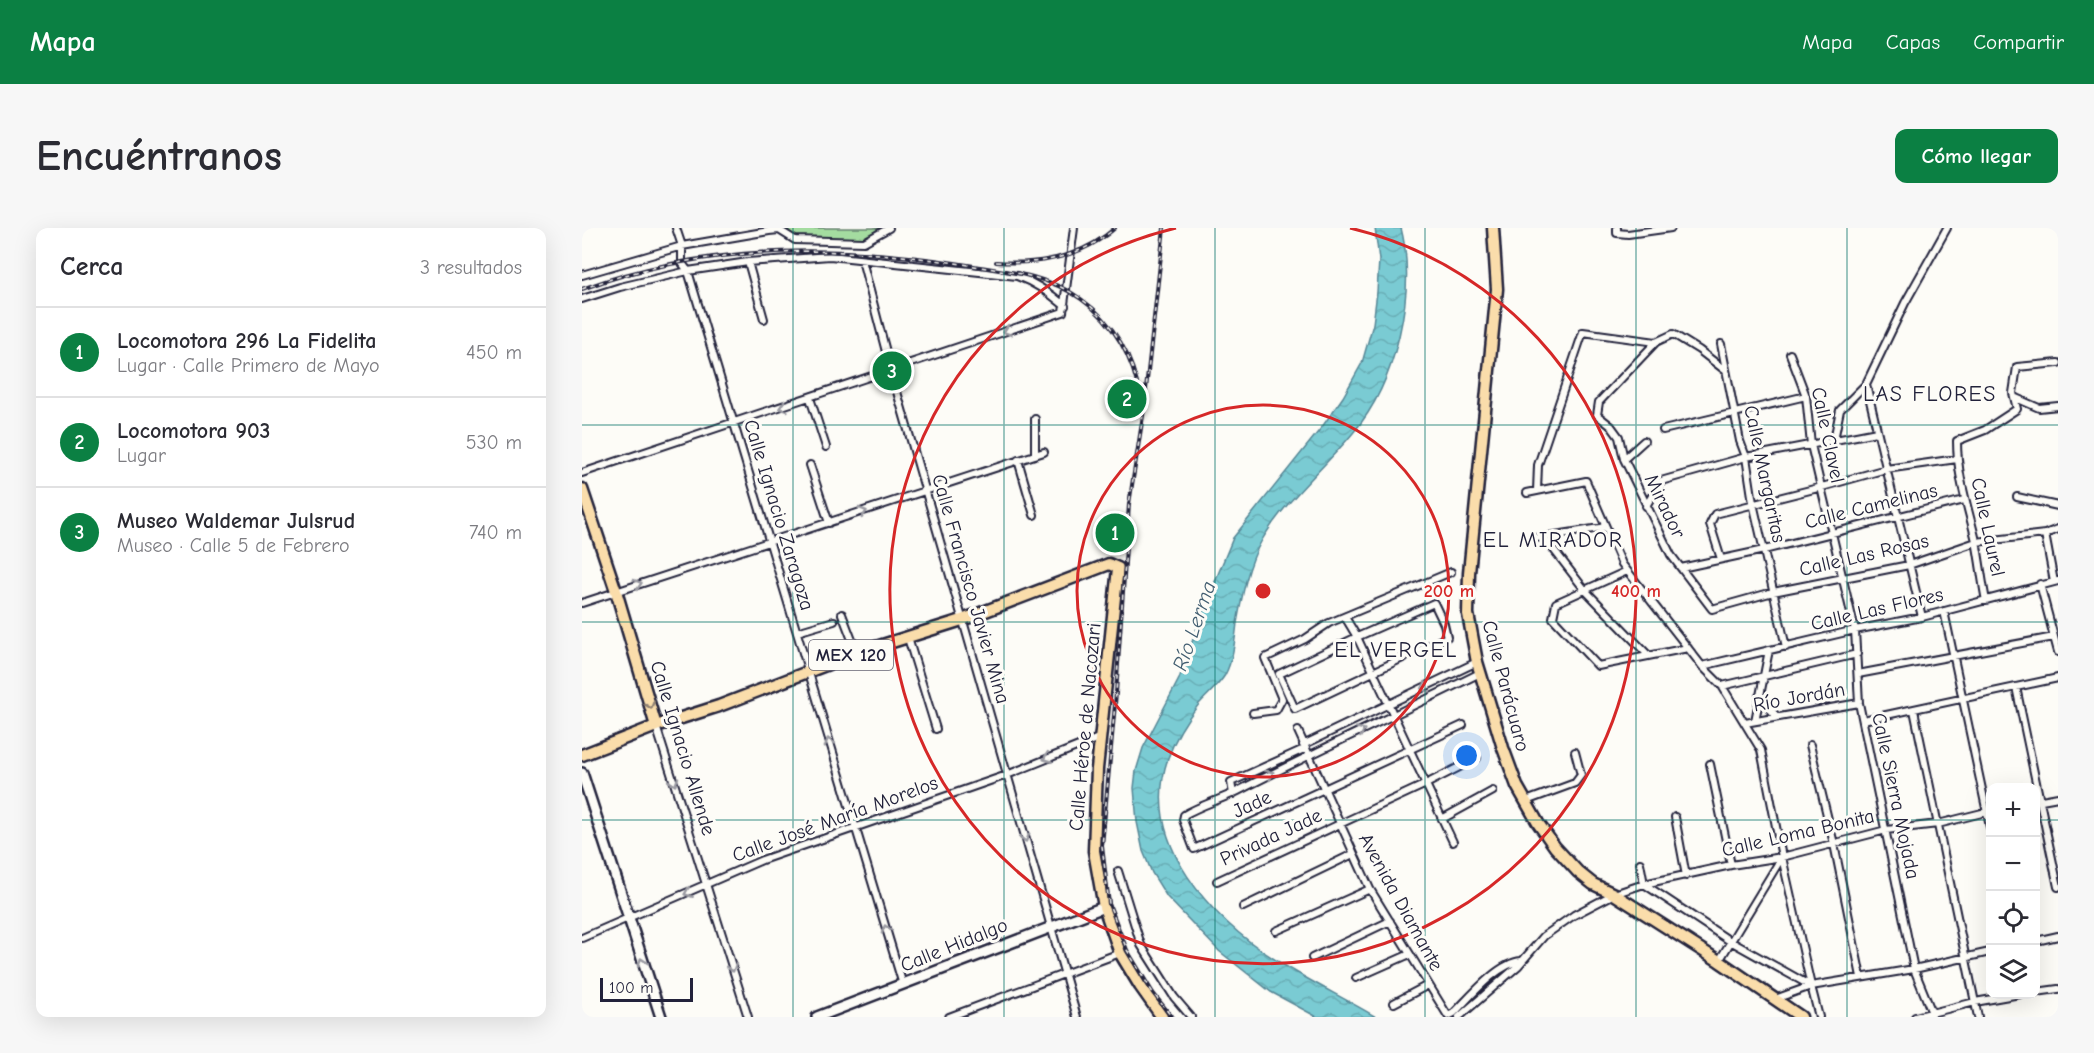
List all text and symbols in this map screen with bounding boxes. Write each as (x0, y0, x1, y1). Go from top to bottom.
text: Mapa (30, 26, 96, 58)
text: Mapa (1802, 30, 1853, 54)
text: Capas (1886, 30, 1940, 54)
text: Compartir (1973, 30, 2064, 54)
button: Cómo llegar (1895, 129, 2058, 183)
text: Encuéntranos (36, 132, 282, 181)
text: Cerca (60, 252, 124, 282)
text: 3 resultados (420, 256, 522, 279)
one-way arrow (1003, 324, 1013, 336)
text: Locomotora 296 La Fidelita (117, 328, 376, 354)
text: 1 (76, 341, 83, 364)
text: 450 m (466, 341, 522, 364)
pin: 3 (872, 348, 912, 394)
text: Lugar · Calle Primero de Mayo (117, 354, 379, 377)
pin: 2 (1108, 376, 1146, 422)
district label: LAS FLORES (1863, 381, 1997, 407)
street label: Calle Clavel (1807, 385, 1849, 485)
one-way arrow (778, 399, 789, 412)
street label: Calle Margaritas (1739, 403, 1791, 545)
street label: Calle Ignacio Zaragoza (739, 417, 819, 613)
text: Locomotora 903 (117, 418, 270, 444)
text: 2 (75, 431, 84, 454)
text: 530 m (466, 431, 522, 454)
text: Lugar (117, 444, 166, 467)
street label: Mirador (1640, 470, 1690, 542)
street label: Calle Francisco Javier Mina (927, 472, 1015, 706)
street label: Calle Laurel (1966, 476, 2010, 578)
street label: Calle Camelinas (1802, 478, 1940, 534)
one-way arrow (857, 507, 868, 519)
text: Museo Waldemar Julsrud (117, 508, 355, 534)
pin: 1 (1096, 510, 1134, 556)
text: 3 (75, 521, 84, 544)
text: 740 m (469, 521, 522, 544)
district label: EL MIRADOR (1483, 527, 1623, 553)
street label: Calle Las Rosas (1797, 529, 1931, 581)
text: Museo · Calle 5 de Febrero (117, 534, 349, 557)
water label: Río Lerma (1168, 578, 1221, 674)
one-way arrow (632, 579, 643, 591)
centre of rings (1253, 581, 1273, 601)
text: 200 m (1424, 581, 1474, 602)
text: 400 m (1611, 581, 1661, 602)
street label: Calle Las Flores (1808, 583, 1946, 635)
street label: Calle Parácuaro (1477, 618, 1535, 754)
street label: Calle Héroe de Nacozari (1064, 622, 1106, 832)
district label: EL VERGEL (1334, 637, 1458, 663)
road number: MEX 120 (809, 640, 893, 670)
street label: Calle Ignacio Allende (645, 658, 721, 838)
street label: Río Jordán (1751, 678, 1847, 716)
one-way arrow (1420, 680, 1431, 692)
one-way arrow (643, 700, 655, 710)
street label: Calle Sierra Mojada (1867, 711, 1925, 881)
one-way arrow (1355, 726, 1366, 738)
one-way arrow (824, 737, 836, 748)
your location (1452, 741, 1481, 770)
one-way arrow (1042, 751, 1053, 764)
one-way arrow (1264, 770, 1275, 782)
street label: Calle José María Morelos (729, 771, 941, 867)
one-way arrow (667, 776, 679, 787)
map controls (1986, 783, 2040, 999)
button: + (1986, 783, 2040, 837)
street label: Jade (1229, 785, 1275, 823)
street label: Privada Jade (1216, 803, 1326, 871)
street label: Calle Loma Bonita (1719, 804, 1877, 862)
street label: Avenida Diamante (1354, 829, 1448, 975)
one-way arrow (1018, 832, 1030, 843)
button: − (1986, 837, 2040, 891)
one-way arrow (683, 886, 694, 898)
button: locate (1986, 891, 2040, 945)
street label: Calle Hidalgo (897, 913, 1011, 977)
one-way arrow (881, 924, 893, 935)
button: layers (1986, 945, 2040, 999)
one-way arrow (637, 957, 650, 968)
one-way arrow (725, 962, 737, 973)
scale bar (600, 975, 693, 1002)
text: 100 m (609, 979, 653, 997)

